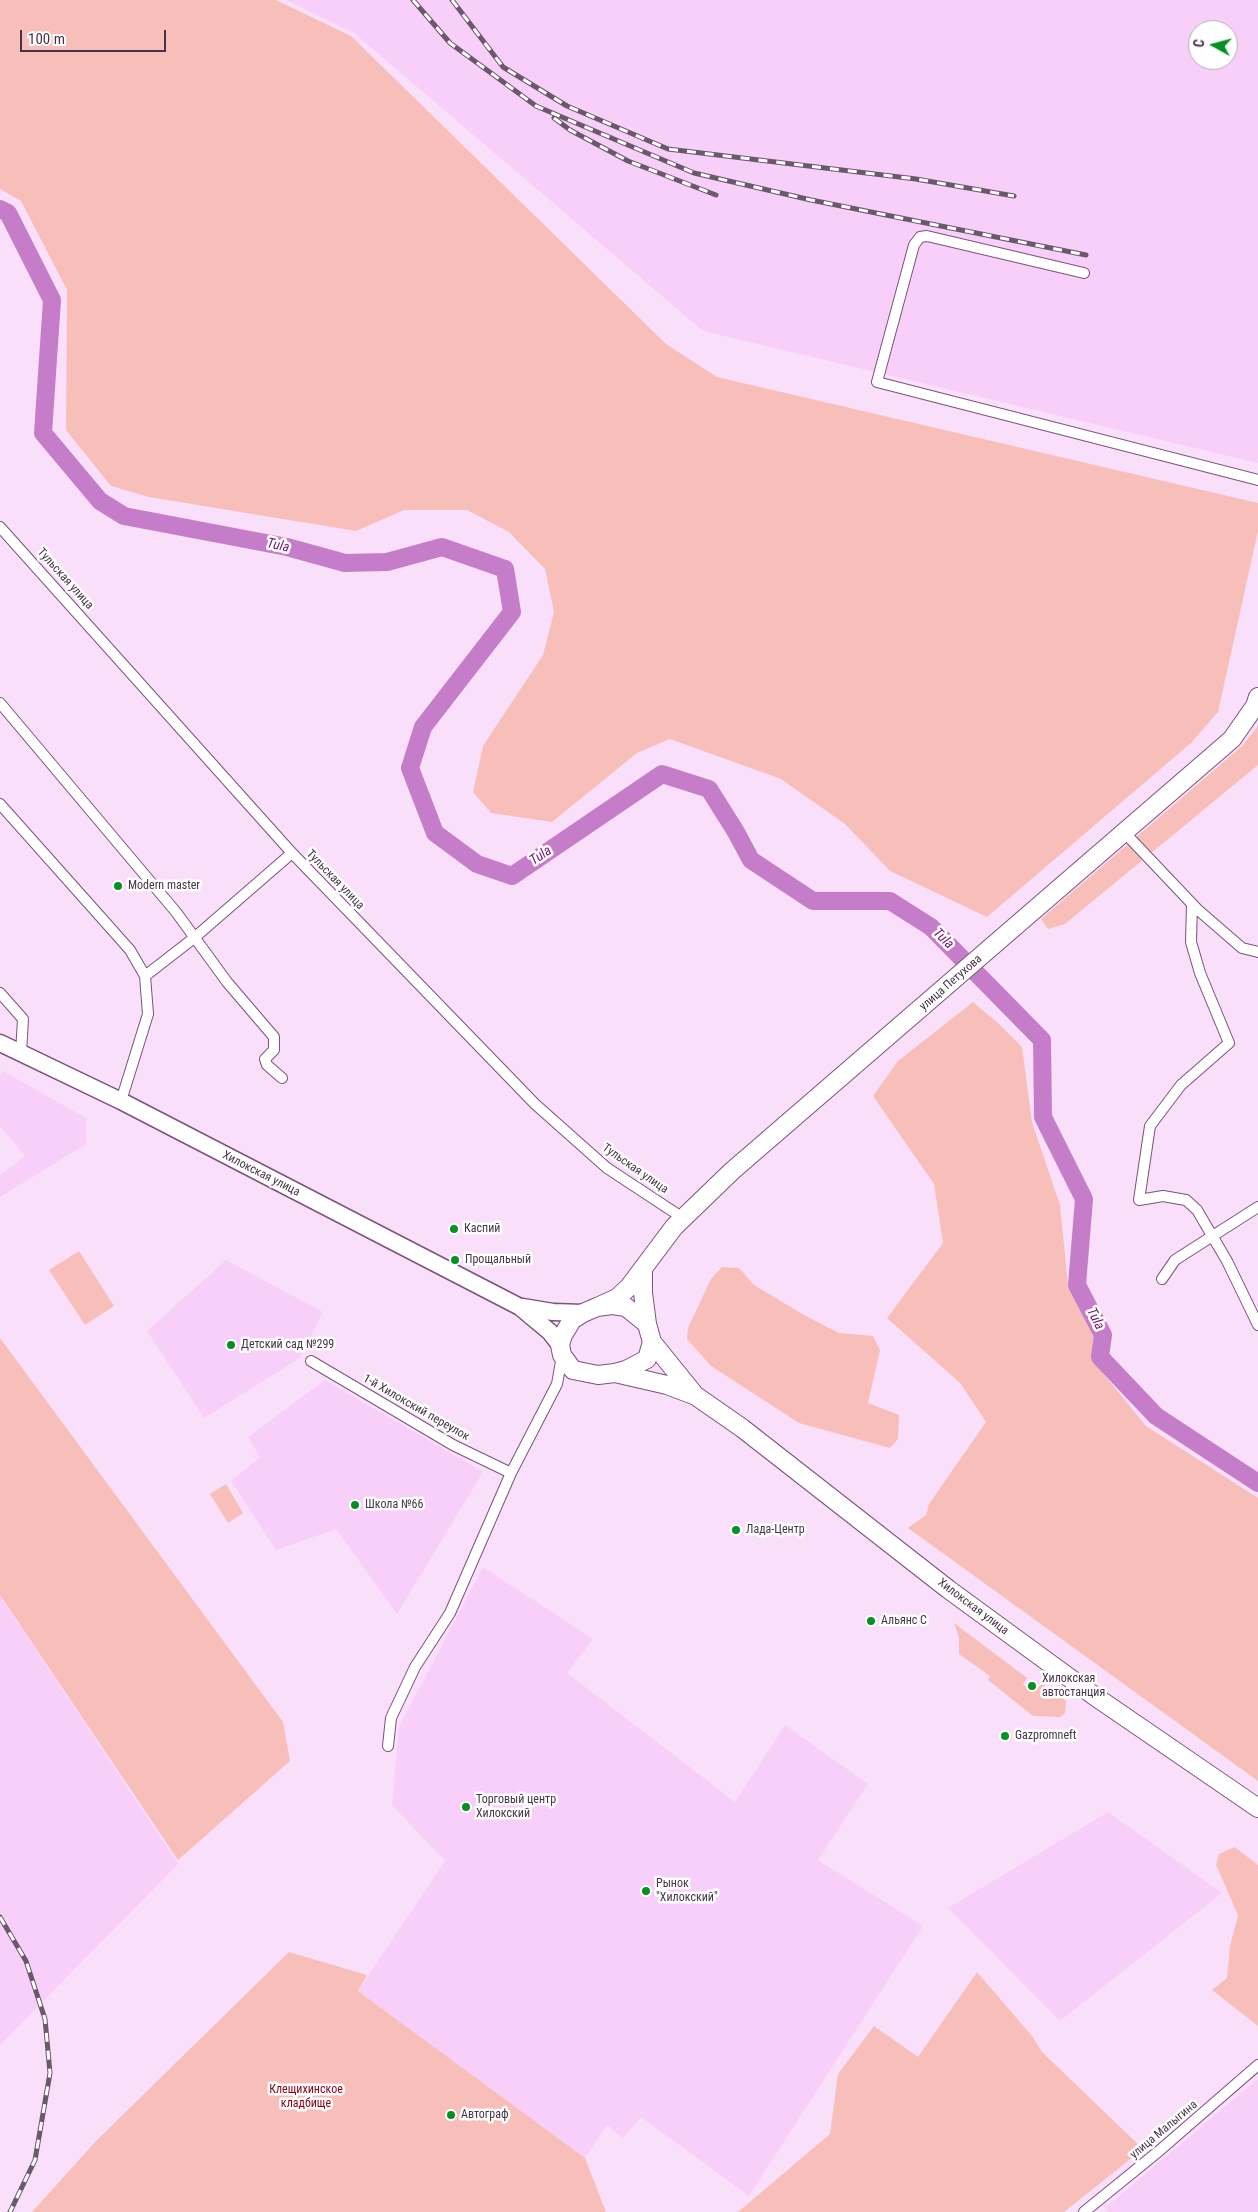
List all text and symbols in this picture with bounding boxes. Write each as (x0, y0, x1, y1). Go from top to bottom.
scale bar (22, 20, 169, 52)
north arrow (1188, 20, 1238, 70)
text: 100 m (28, 30, 65, 48)
text: С (1191, 38, 1208, 48)
water label: Tula (265, 535, 291, 557)
street label: Тульская улица (34, 546, 96, 612)
water label: Tula (527, 843, 555, 869)
street label: Тульская улица (303, 847, 367, 913)
place label: Modern master (128, 879, 200, 893)
marker: Modern master (112, 880, 124, 892)
water label: Tula (929, 925, 957, 953)
street label: улица Петухова (917, 952, 985, 1014)
street label: Тульская улица (599, 1141, 671, 1197)
street label: Хилокская улица (220, 1148, 302, 1200)
place label: Каспий (464, 1222, 500, 1236)
marker: Каспий (448, 1223, 460, 1235)
place label: Прощальный (465, 1253, 531, 1267)
marker: Прощальный (449, 1254, 461, 1266)
water label: Tula (1082, 1305, 1108, 1333)
place label: Детский сад №299 (241, 1338, 334, 1352)
marker: Детский сад №299 (225, 1339, 237, 1351)
street label: 1-й Хилокский переулок (360, 1372, 472, 1444)
place label: Школа №66 (365, 1498, 423, 1512)
marker: Школа №66 (349, 1499, 361, 1511)
place label: Лада-Центр (746, 1523, 805, 1537)
marker: Лада-Центр (730, 1524, 742, 1536)
street label: Хилокская улица (935, 1576, 1011, 1638)
place label: Альянс С (881, 1614, 927, 1628)
marker: Альянс С (865, 1615, 877, 1627)
place label: Хилокская автостанция (1042, 1672, 1105, 1700)
marker: Хилокская автостанция (1026, 1680, 1038, 1692)
place label: Gazpromneft (1015, 1729, 1076, 1743)
marker: Gazpromneft (999, 1730, 1011, 1742)
place label: Торговый центр Хилокский (476, 1793, 556, 1821)
marker: Торговый центр Хилокский (460, 1801, 472, 1813)
place label: Рынок "Хилокский" (656, 1877, 718, 1905)
marker: Рынок "Хилокский" (640, 1885, 652, 1897)
park label: Клещихинское кладбище (269, 2083, 343, 2111)
street label: улица Малыгина (1127, 2098, 1201, 2162)
place label: Автограф (461, 2108, 508, 2122)
marker: Автограф (445, 2109, 457, 2121)

